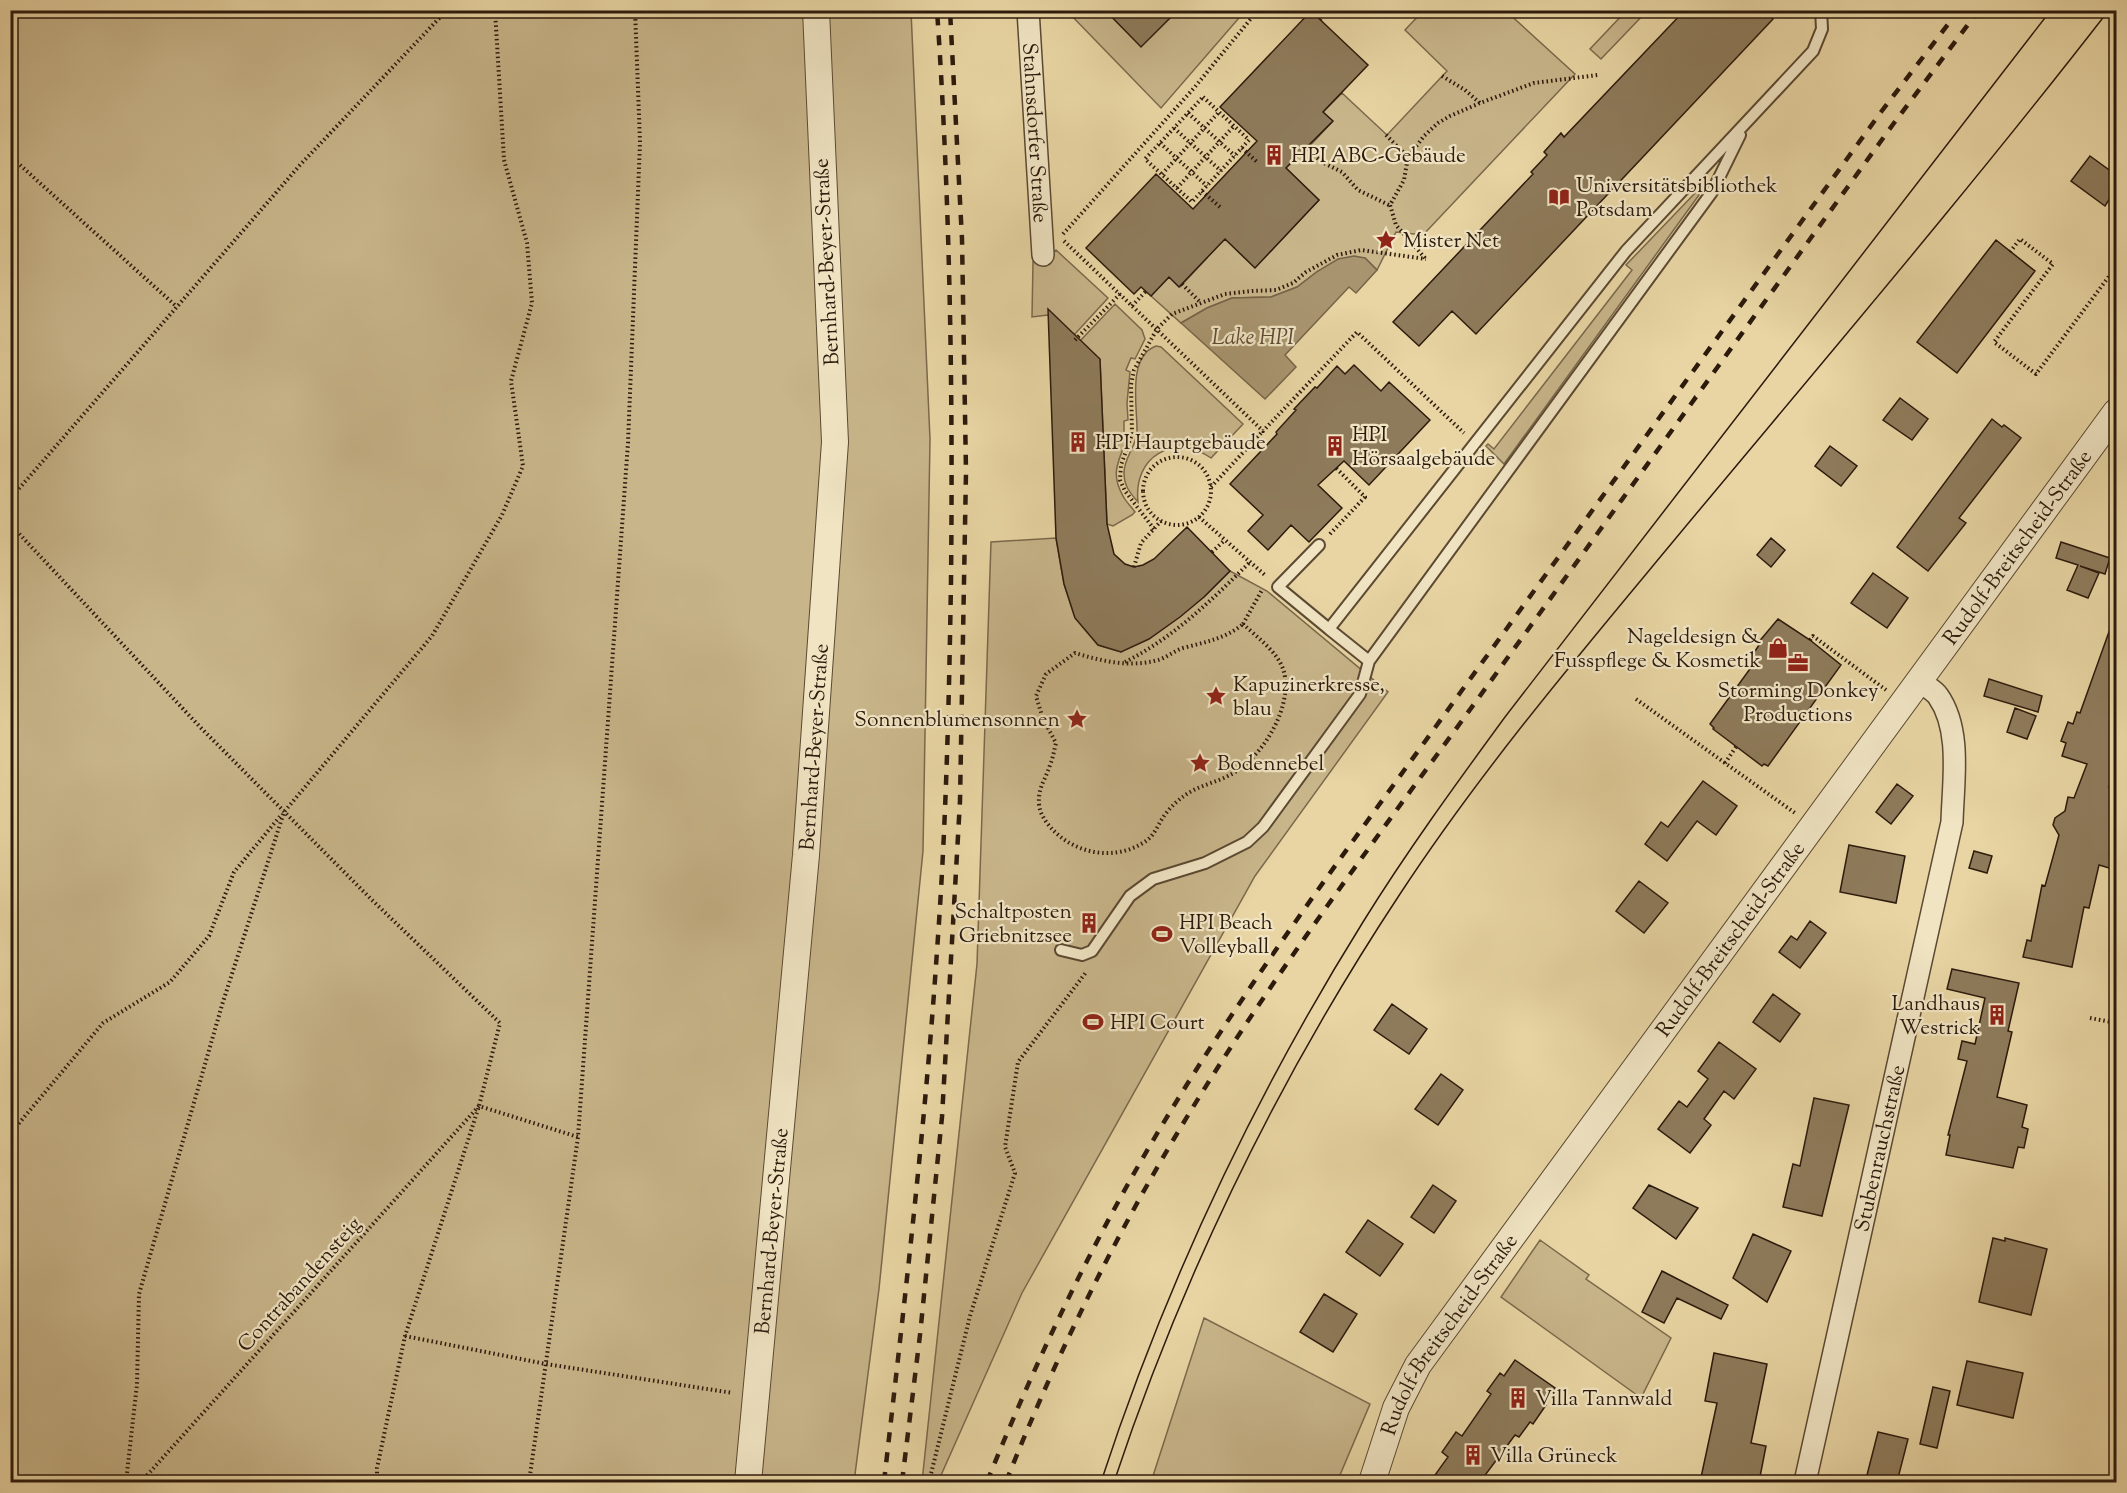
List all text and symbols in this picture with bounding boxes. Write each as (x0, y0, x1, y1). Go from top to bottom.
street label: Stahnsdorfer Straße (1013, 42, 1054, 224)
place label: HPI ABC-Gebäude (1291, 142, 1466, 172)
building icon: HPI ABC-Gebäude (1262, 143, 1286, 167)
street label: Bernhard-Beyer-Straße (808, 158, 848, 366)
place label: Universitätsbibliothek Potsdam (1576, 172, 1778, 226)
library icon: Universitätsbibliothek Potsdam (1547, 185, 1571, 209)
place label: Mister Net (1403, 227, 1499, 257)
place icon: Mister Net (1374, 228, 1398, 252)
water label: Lake HPI (1211, 323, 1295, 355)
place label: HPI Hörsaalgebäude (1352, 421, 1495, 475)
place label: HPI Hauptgebäude (1095, 429, 1266, 459)
building icon: HPI Hauptgebäude (1066, 430, 1090, 454)
building icon: HPI Hörsaalgebäude (1323, 434, 1347, 458)
street label: Rudolf-Breitscheid-Straße (1937, 444, 2100, 652)
place label: Nageldesign & Fusspflege & Kosmetik (1554, 623, 1762, 677)
shop icon: Nageldesign & Fusspflege & Kosmetik (1766, 636, 1790, 660)
street label: Bernhard-Beyer-Straße (793, 643, 838, 852)
office icon: Storming Donkey Productions (1786, 651, 1810, 675)
place label: Kapuzinerkresse, blau (1233, 671, 1385, 725)
place label: Storming Donkey Productions (1718, 677, 1879, 731)
place icon: Kapuzinerkresse, blau (1204, 684, 1228, 708)
place label: Sonnenblumensonnen (854, 706, 1060, 736)
place icon: Sonnenblumensonnen (1065, 707, 1089, 731)
place label: Bodennebel (1217, 750, 1325, 780)
place icon: Bodennebel (1188, 751, 1212, 775)
street label: Rudolf-Breitscheid-Straße (1650, 836, 1813, 1044)
place label: Schaltposten Griebnitzsee (954, 898, 1072, 952)
place label: HPI Beach Volleyball (1179, 909, 1273, 963)
building icon: Schaltposten Griebnitzsee (1077, 911, 1101, 935)
sports icon: HPI Beach Volleyball (1150, 922, 1174, 946)
place label: Landhaus Westrick (1892, 990, 1981, 1044)
building icon: Landhaus Westrick (1985, 1003, 2009, 1027)
place label: HPI Court (1110, 1009, 1205, 1039)
sports icon: HPI Court (1081, 1010, 1105, 1034)
street label: Stubenrauchstraße (1848, 1062, 1914, 1235)
street label: Bernhard-Beyer-Straße (749, 1127, 798, 1336)
street label: Contrabandensteig (231, 1211, 370, 1360)
street label: Rudolf-Breitscheid-Straße (1375, 1228, 1526, 1440)
place label: Villa Tannwald (1535, 1385, 1672, 1415)
building icon: Villa Tannwald (1506, 1386, 1530, 1410)
place label: Villa Grüneck (1490, 1442, 1618, 1472)
building icon: Villa Grüneck (1461, 1443, 1485, 1467)

